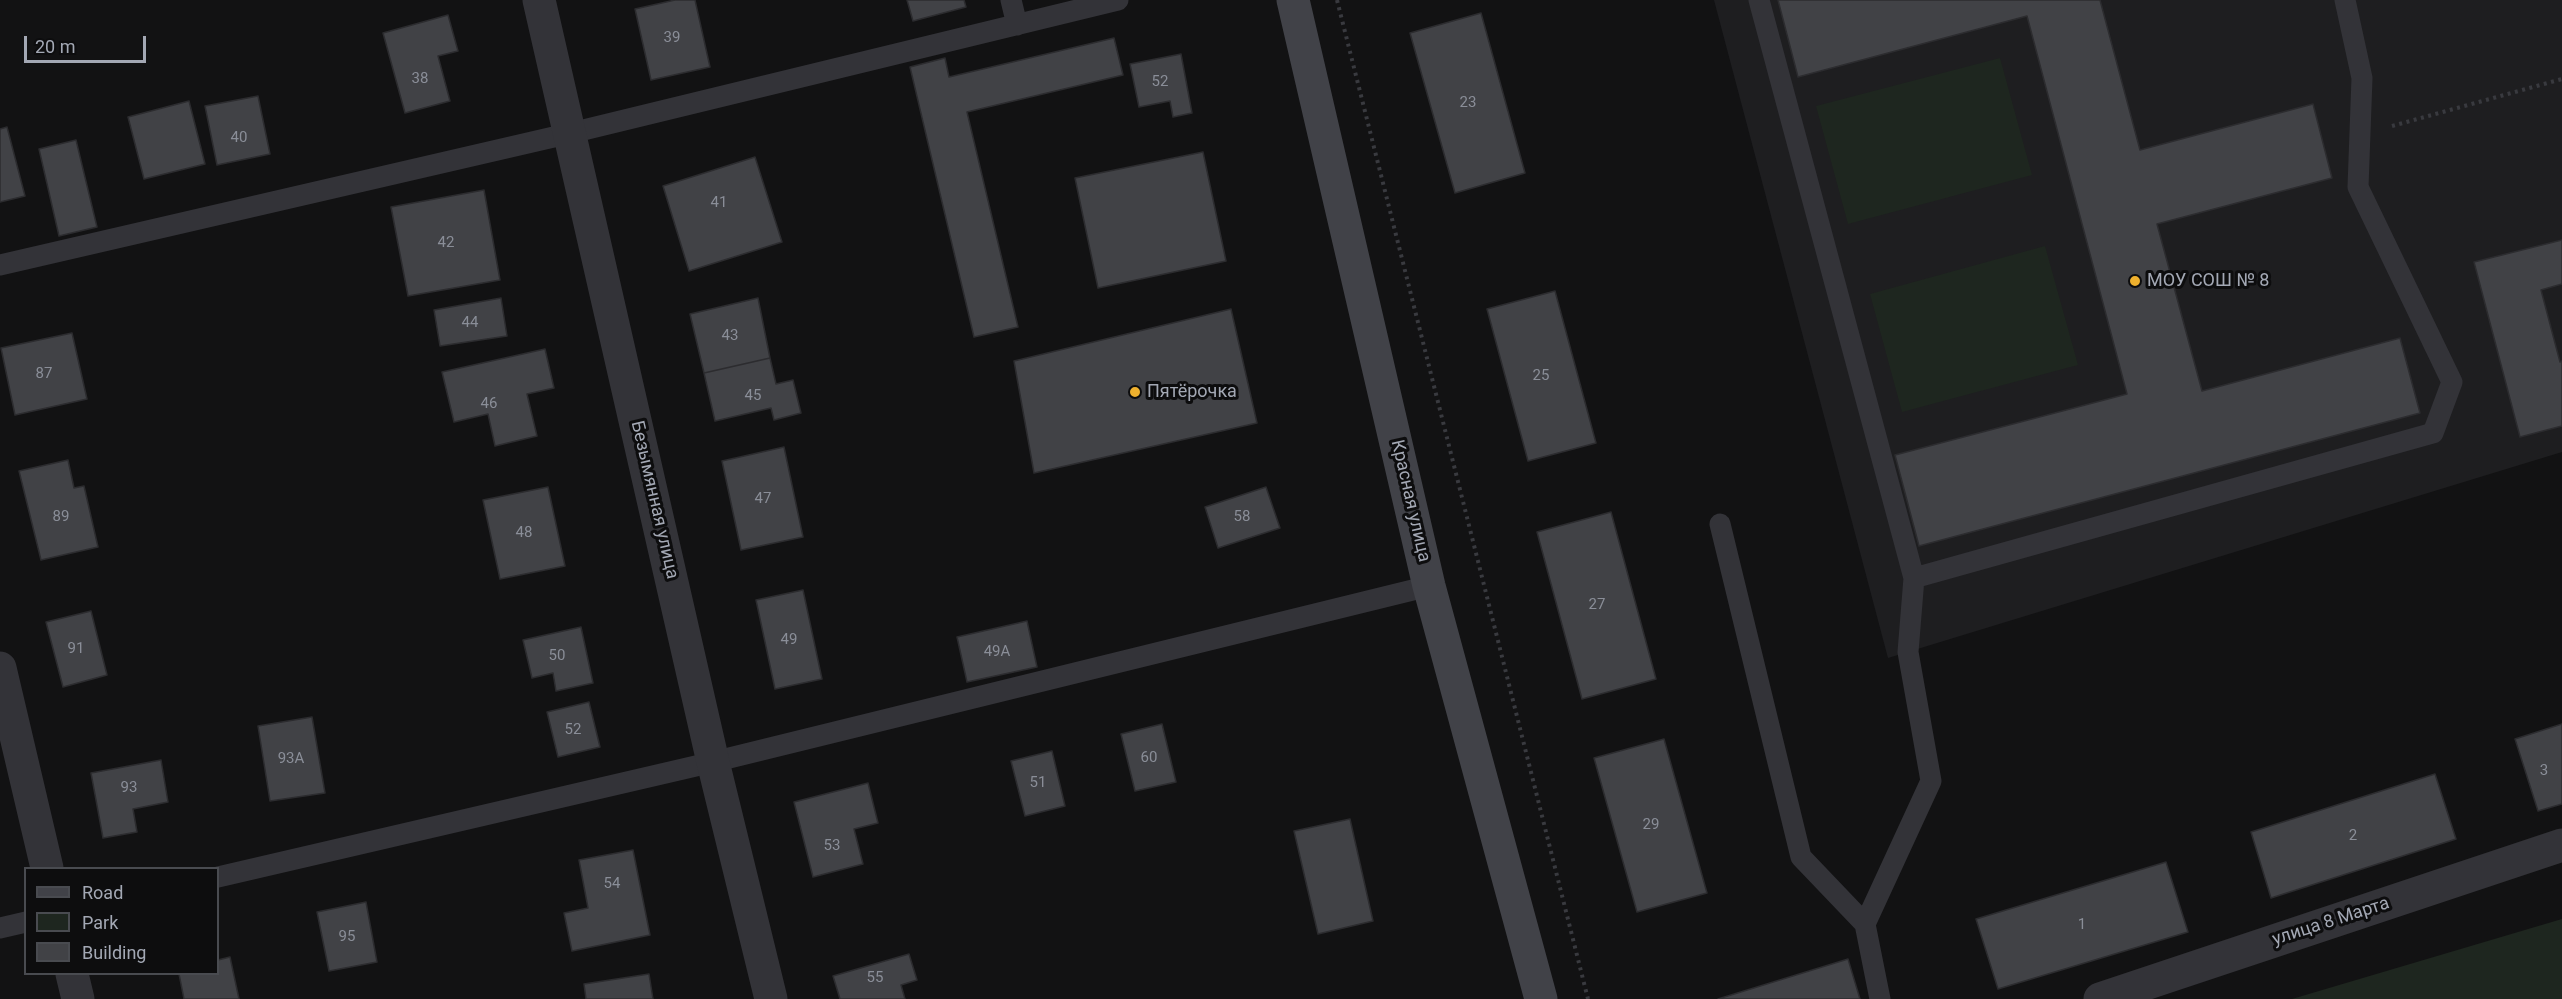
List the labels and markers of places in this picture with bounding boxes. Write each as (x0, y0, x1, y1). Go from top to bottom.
place label: МОУ СОШ № 8 (2147, 270, 2269, 292)
marker: МОУ СОШ № 8 (2128, 274, 2142, 288)
place label: Пятёрочка (1147, 381, 1237, 403)
marker: Пятёрочка (1128, 385, 1142, 399)

